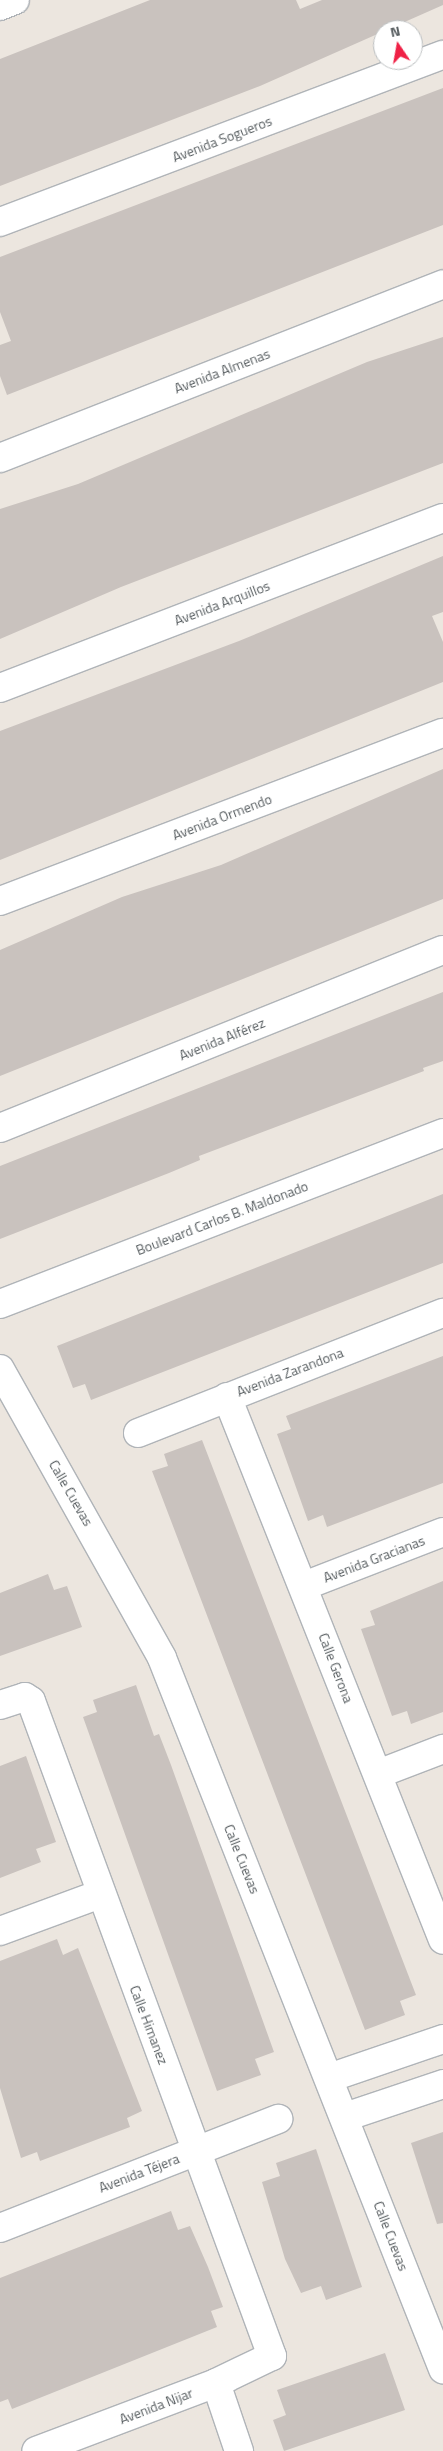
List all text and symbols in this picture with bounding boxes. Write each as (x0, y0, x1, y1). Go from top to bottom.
north arrow (373, 20, 423, 70)
text: N (388, 20, 402, 42)
street label: Avenida Sogueros (170, 112, 274, 166)
street label: Avenida Almenas (172, 345, 272, 397)
street label: Avenida Arquillos (172, 577, 272, 629)
street label: Avenida Ormendo (170, 790, 274, 844)
street label: Avenida Alférez (177, 1014, 267, 1064)
street label: Boulevard Carlos B. Maldonado (134, 1177, 310, 1259)
street label: Avenida Zarandona (234, 1344, 346, 1400)
street label: Calle Cuevas (45, 1457, 97, 1529)
street label: Avenida Gracianas (321, 1532, 427, 1586)
street label: Calle Gerona (315, 1631, 357, 1705)
street label: Calle Cuevas (220, 1822, 264, 1896)
street label: Calle Himanez (126, 1983, 172, 2067)
street label: Avenida Téjera (96, 2150, 182, 2196)
street label: Calle Cuevas (370, 2199, 412, 2273)
street label: Avenida Nijar (117, 2384, 195, 2428)

